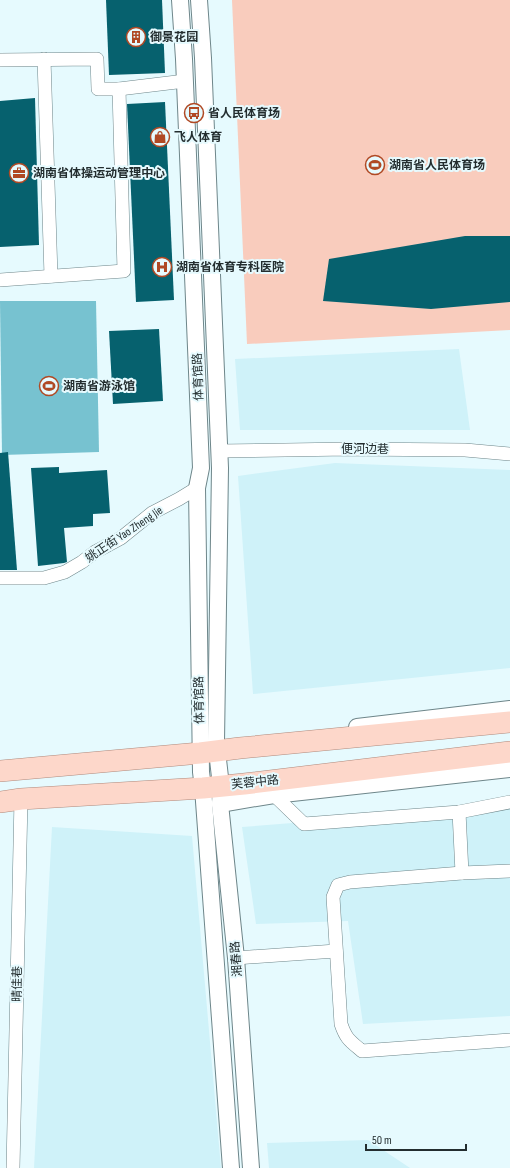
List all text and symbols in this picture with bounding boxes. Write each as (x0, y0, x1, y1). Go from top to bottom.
building icon: 御景花园 (125, 26, 147, 48)
place label: 御景花园 (150, 30, 198, 45)
bus stop icon: 省人民体育场 (183, 102, 205, 124)
place label: 省人民体育场 (208, 106, 280, 121)
shop icon: 飞人体育 (149, 126, 171, 148)
place label: 飞人体育 (174, 130, 222, 145)
sports icon: 湖南省人民体育场 (364, 154, 386, 176)
place label: 湖南省人民体育场 (389, 158, 485, 173)
office icon: 湖南省体操运动管理中心 (8, 162, 30, 184)
place label: 湖南省体操运动管理中心 (33, 166, 165, 181)
hospital icon: 湖南省体育专科医院 (151, 256, 173, 278)
place label: 湖南省体育专科医院 (176, 260, 284, 275)
street label: 体育馆路 (190, 353, 207, 401)
sports icon: 湖南省游泳馆 (38, 375, 60, 397)
place label: 湖南省游泳馆 (63, 379, 135, 394)
street label: 便河边巷 (341, 442, 389, 457)
street label: 姚正街 Yao Zheng Jie (83, 503, 166, 566)
street label: 体育馆路 (192, 676, 207, 724)
street label: 芙蓉中路 (230, 773, 280, 792)
street label: 湘春路 (227, 940, 246, 978)
street label: 晴佳巷 (10, 966, 25, 1002)
scale bar (366, 1126, 466, 1152)
text: 50 m (372, 1133, 392, 1148)

